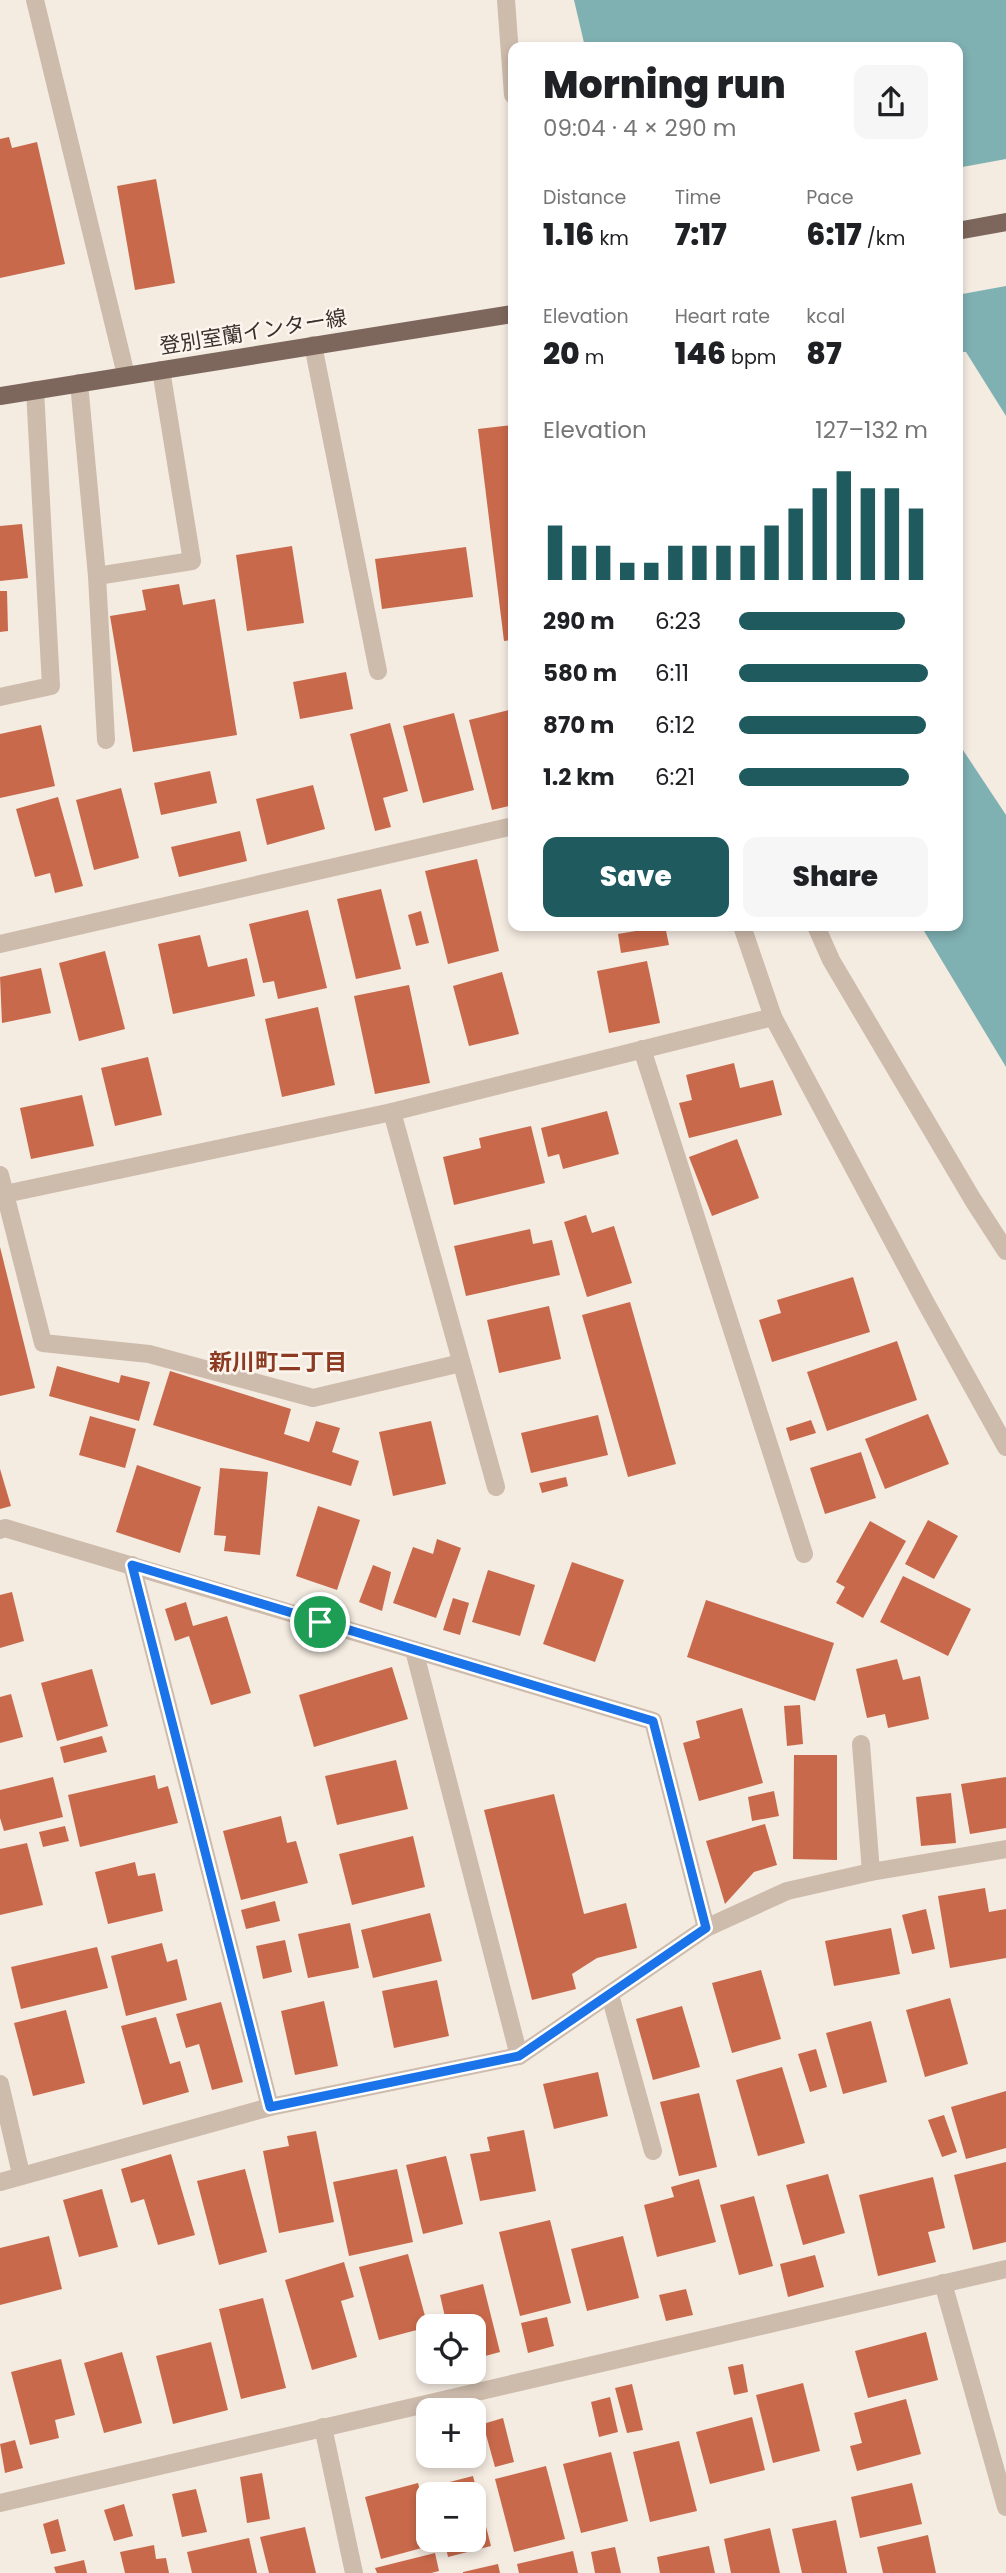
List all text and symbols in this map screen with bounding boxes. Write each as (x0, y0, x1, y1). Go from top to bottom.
text: Morning run (543, 58, 786, 111)
button: share (854, 65, 928, 139)
text: 09:04 · 4 × 290 m (543, 112, 736, 144)
text: Distance (543, 184, 626, 211)
text: Time (675, 184, 721, 211)
text: Pace (806, 184, 854, 211)
text: 1.16 (543, 213, 594, 256)
text: 7:17 (675, 213, 727, 256)
text: 6:17 (806, 213, 862, 256)
text: km (594, 225, 629, 252)
text: /km (862, 225, 905, 252)
street label: 登別室蘭インター線 (157, 302, 349, 361)
text: Elevation (543, 303, 629, 330)
text: Heart rate (675, 303, 770, 330)
text: kcal (806, 303, 845, 330)
text: 20 (543, 332, 580, 375)
text: 146 (675, 332, 726, 375)
text: 87 (806, 332, 842, 375)
text: m (580, 344, 604, 371)
text: bpm (726, 344, 776, 371)
text: Elevation (543, 414, 647, 446)
text: 127–132 m (815, 414, 928, 446)
text: 290 m (543, 605, 615, 637)
text: 6:23 (655, 605, 701, 637)
text: 580 m (543, 657, 617, 689)
text: 6:11 (655, 657, 689, 689)
text: 870 m (543, 709, 614, 741)
text: 6:12 (655, 709, 695, 741)
text: 1.2 km (543, 761, 615, 793)
text: 6:21 (655, 761, 695, 793)
button: Save (543, 837, 729, 917)
button: Share (743, 837, 928, 917)
district label: 新川町二丁目 (209, 1346, 347, 1378)
pin (290, 1592, 350, 1652)
icon: arrive (301, 1603, 339, 1641)
map controls (416, 2314, 486, 2552)
button: locate (416, 2314, 486, 2384)
button: + (416, 2398, 486, 2468)
button: − (416, 2482, 486, 2552)

